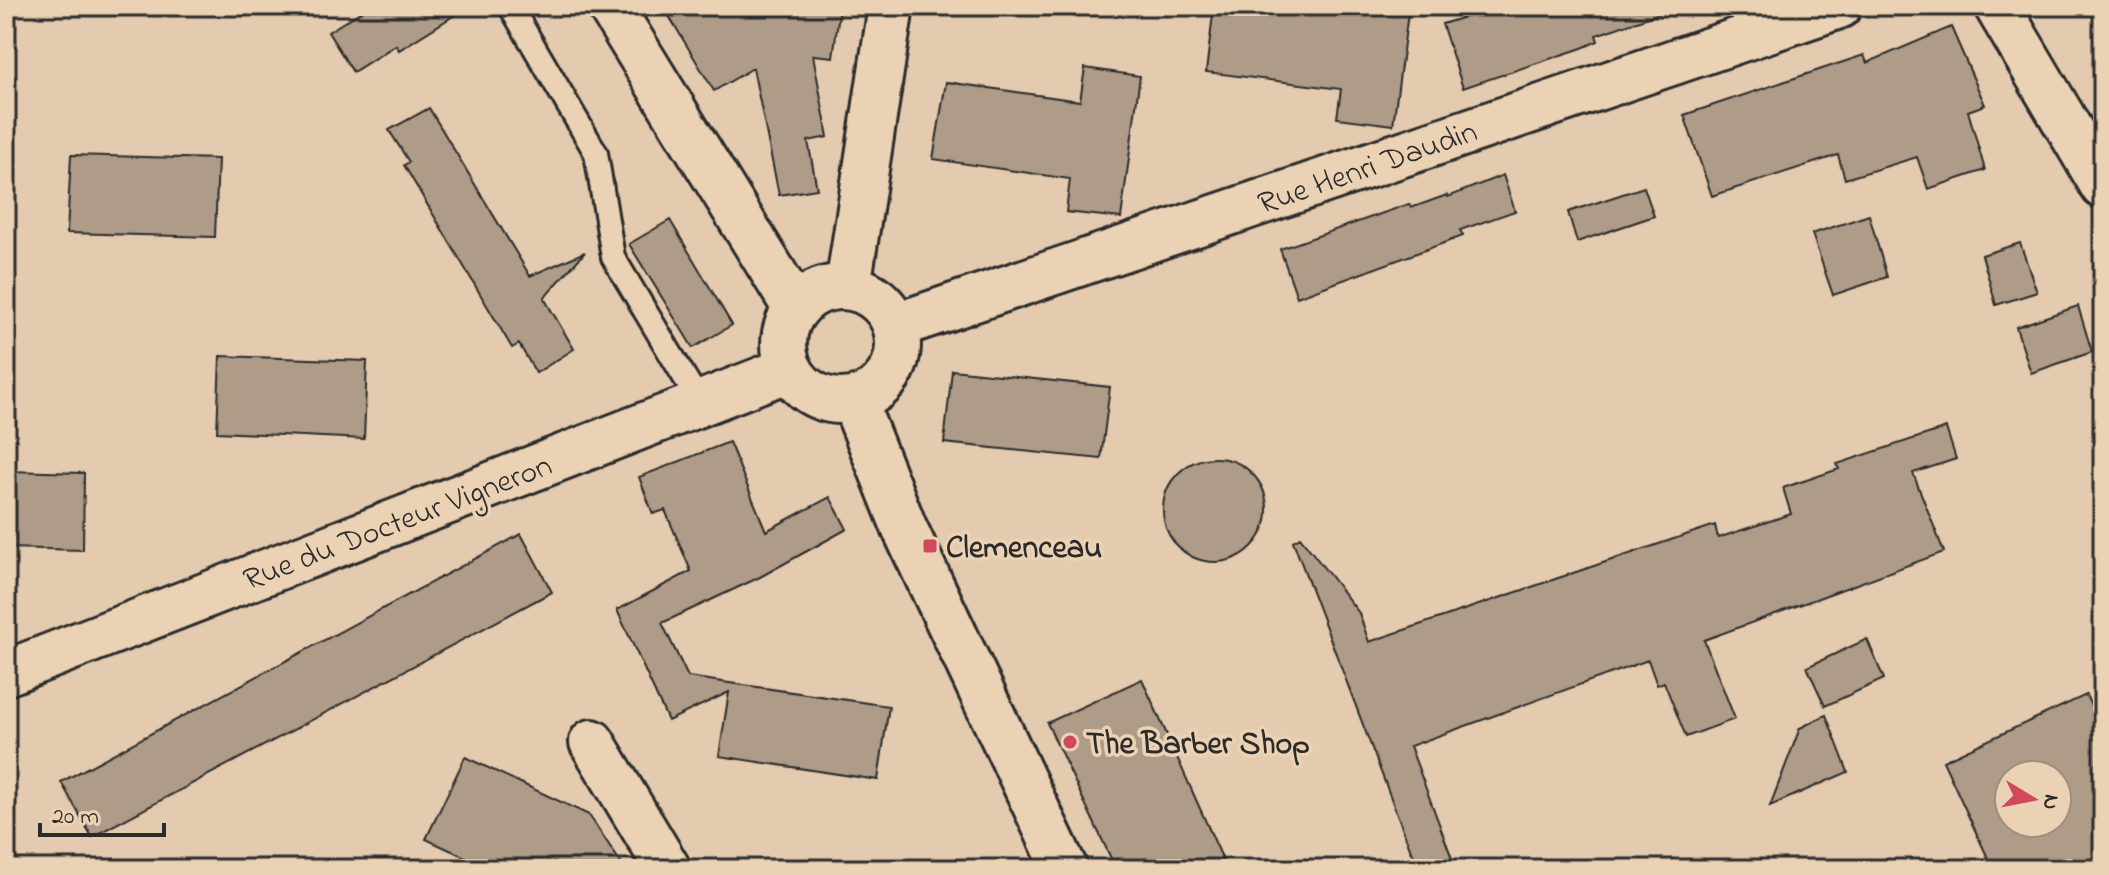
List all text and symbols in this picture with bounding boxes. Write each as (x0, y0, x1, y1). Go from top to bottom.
street label: Rue Henri Daudin (1252, 110, 1484, 229)
street label: Rue du Docteur Vigneron (237, 444, 559, 605)
place label: Clemenceau (946, 526, 1102, 573)
marker: Clemenceau (921, 537, 939, 555)
place label: The Barber Shop (1086, 722, 1310, 769)
marker: The Barber Shop (1061, 733, 1079, 751)
north arrow (1993, 759, 2073, 839)
scale bar (40, 787, 164, 837)
text: N (2033, 792, 2067, 812)
text: 20 m (52, 800, 99, 835)

